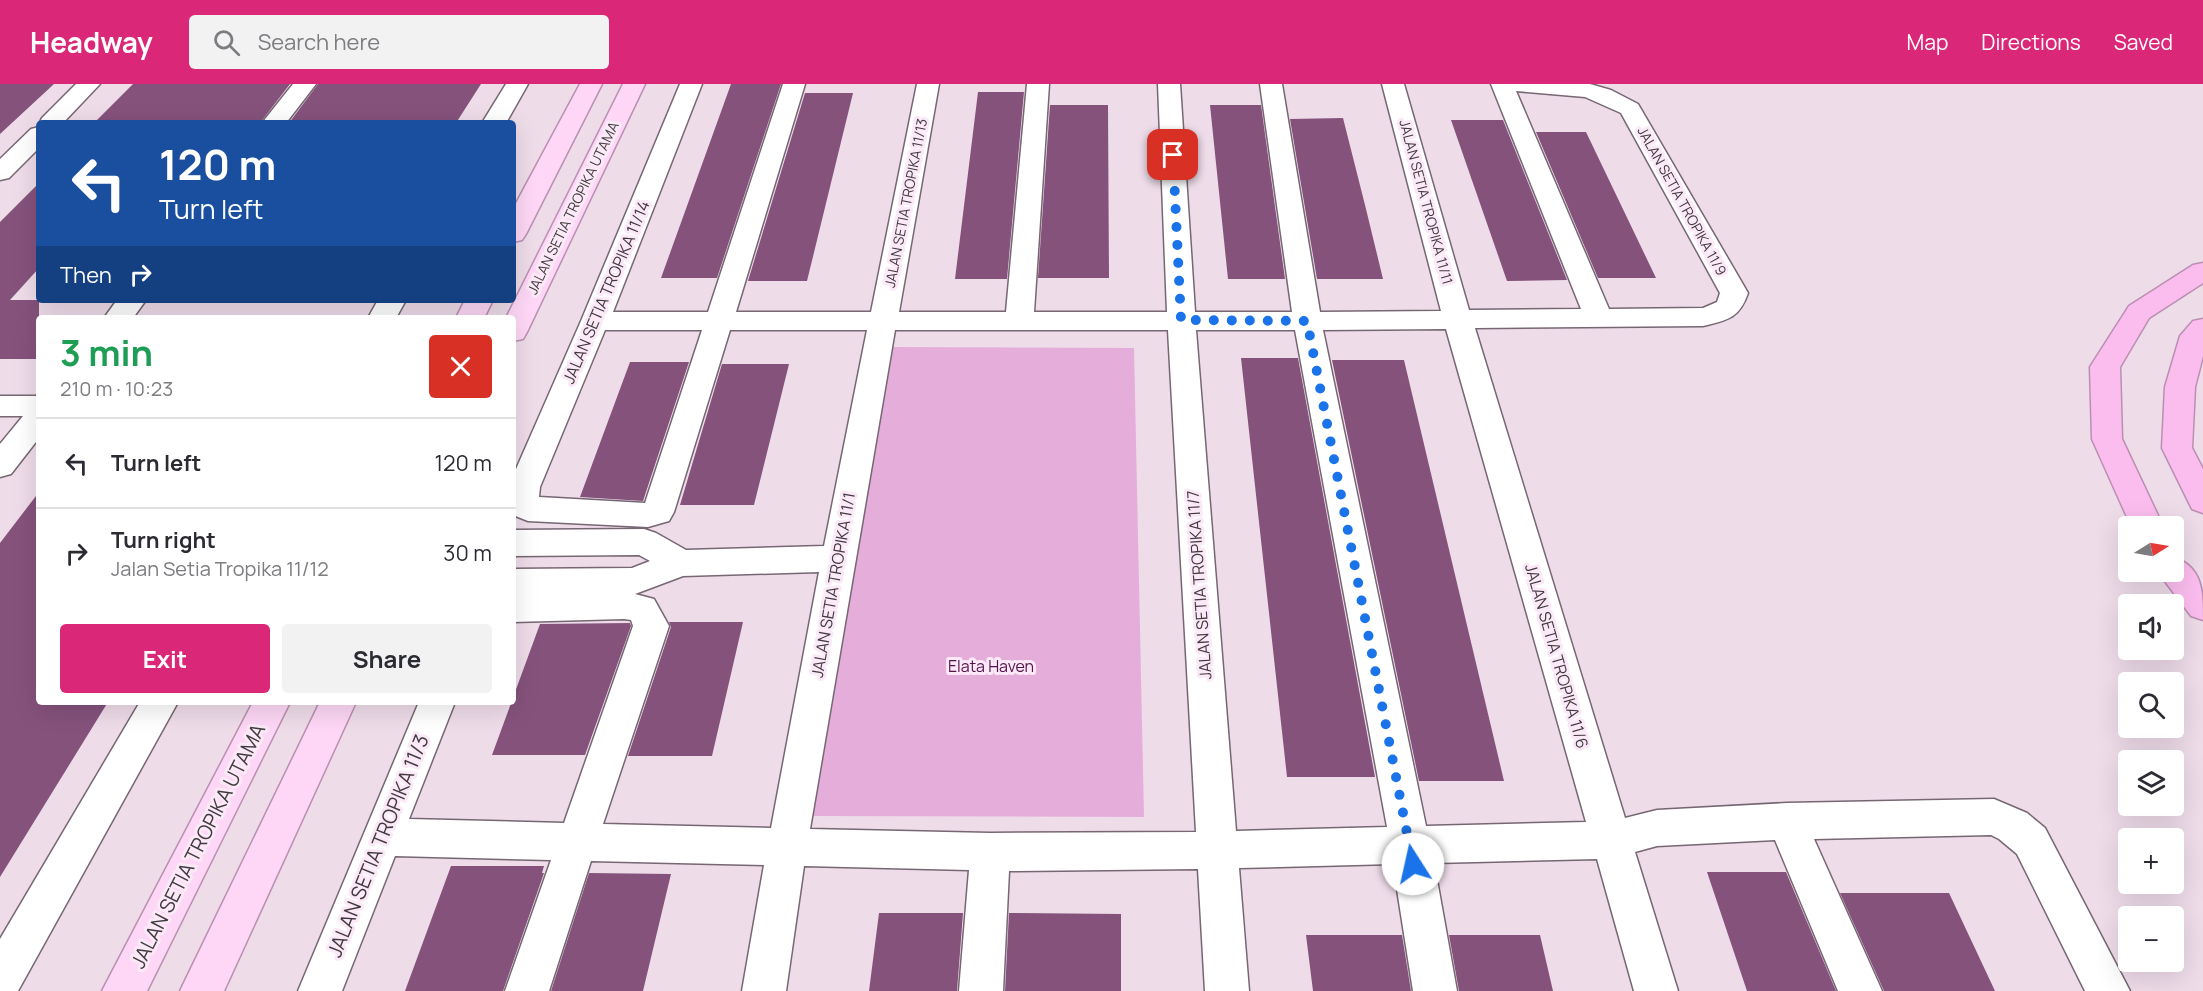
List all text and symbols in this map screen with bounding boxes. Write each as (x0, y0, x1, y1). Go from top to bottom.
search box (189, 15, 609, 69)
text: Headway (30, 23, 153, 61)
icon: search (210, 26, 243, 59)
text: Search here (258, 27, 380, 57)
text: Map (1907, 28, 1948, 56)
text: Directions (1981, 28, 2081, 56)
text: Saved (2114, 28, 2173, 56)
street label: JALAN SETIA TROPIKA 11/13 (880, 117, 931, 289)
street label: JALAN SETIA TROPIKA 11/11 (1395, 117, 1458, 286)
street label: JALAN SETIA TROPIKA UTAMA (522, 118, 623, 297)
street label: JALAN SETIA TROPIKA 11/9 (1634, 123, 1731, 279)
pin (1147, 129, 1198, 180)
text: 120 m (159, 135, 276, 193)
icon: arrive (1156, 138, 1189, 171)
icon: left (60, 144, 138, 222)
text: Turn left (159, 190, 263, 227)
street label: JALAN SETIA TROPIKA 11/14 (557, 197, 655, 387)
icon: right (124, 258, 157, 291)
text: Then (60, 260, 112, 290)
text: 3 min (60, 328, 153, 377)
button: close (429, 335, 492, 398)
text: 210 m · 10:23 (60, 375, 173, 402)
icon: left (60, 447, 93, 480)
text: Turn left (111, 448, 201, 478)
text: 120 m (434, 448, 492, 478)
street label: JALAN SETIA TROPIKA 11/7 (1181, 490, 1217, 680)
street label: JALAN SETIA TROPIKA 11/1 (806, 491, 860, 679)
north arrow (2118, 516, 2184, 582)
map controls (2118, 516, 2184, 972)
text: Turn right (111, 525, 216, 555)
icon: right (60, 537, 93, 570)
text: 30 m (443, 538, 492, 568)
text: Jalan Setia Tropika 11/12 (111, 555, 329, 582)
street label: JALAN SETIA TROPIKA 11/6 (1520, 561, 1594, 751)
button: sound (2118, 594, 2184, 660)
button: Exit (60, 624, 270, 693)
button: Share (282, 624, 492, 693)
park label: Elata Haven (948, 655, 1034, 677)
button: search (2118, 672, 2184, 738)
street label: JALAN SETIA TROPIKA UTAMA (124, 719, 271, 973)
street label: JALAN SETIA TROPIKA 11/3 (320, 731, 435, 961)
button: layers (2118, 750, 2184, 816)
button: + (2118, 828, 2184, 894)
position arrow (1381, 832, 1445, 896)
button: − (2118, 906, 2184, 972)

